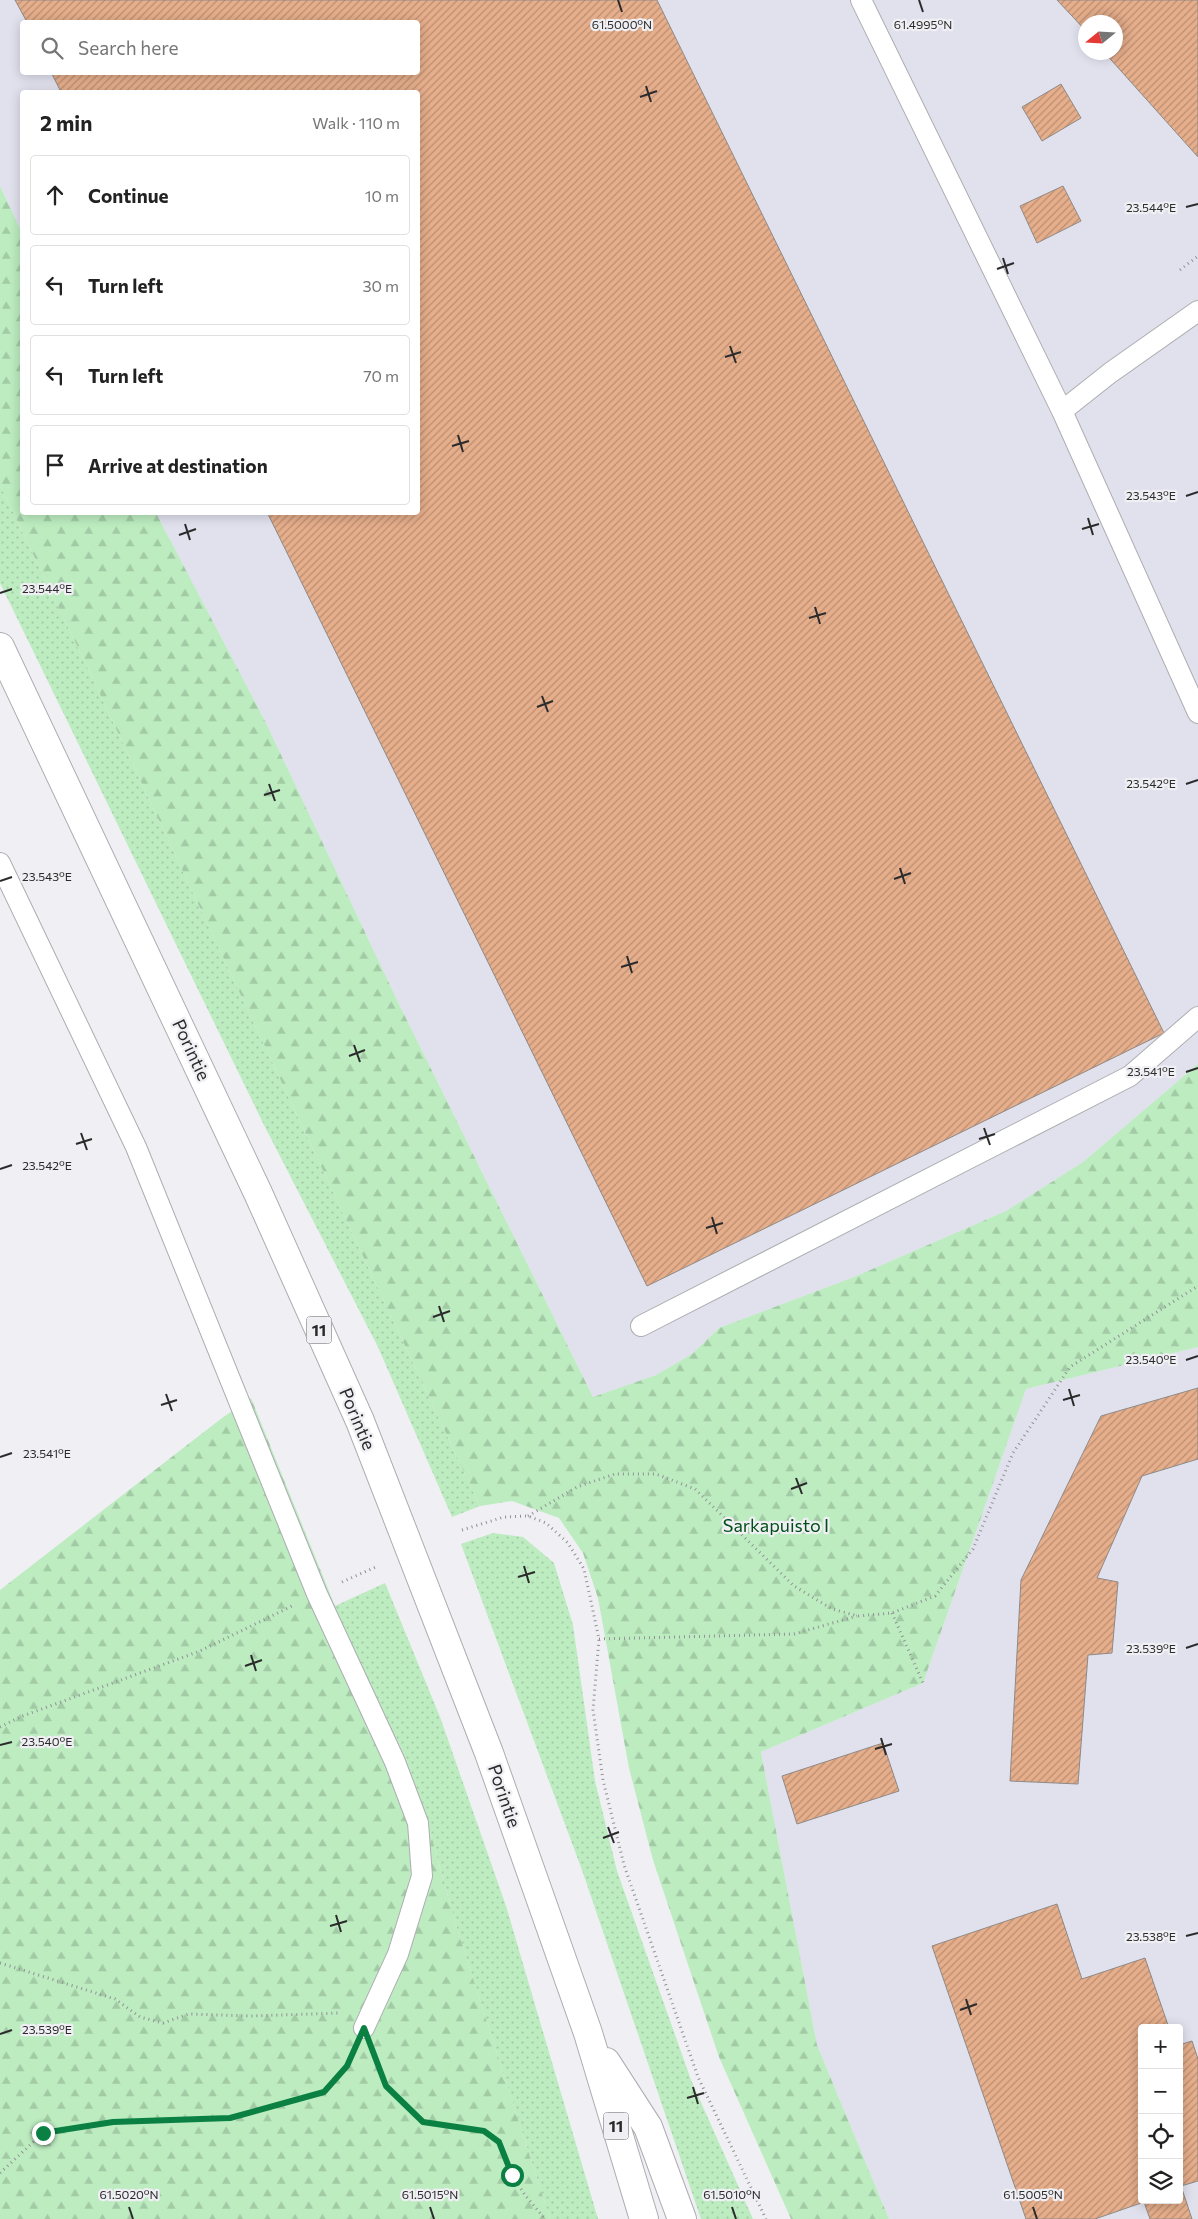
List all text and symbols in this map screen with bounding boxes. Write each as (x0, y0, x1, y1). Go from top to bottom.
north arrow (1078, 15, 1123, 60)
text: 61.5000°N (592, 17, 652, 31)
text: 61.4995°N (894, 17, 952, 31)
search box (20, 20, 420, 75)
icon: search (38, 34, 66, 62)
text: Search here (78, 36, 178, 59)
text: 2 min (40, 110, 92, 135)
text: Walk · 110 m (312, 113, 400, 132)
icon: ahead (41, 181, 69, 209)
text: Continue (88, 184, 168, 207)
text: 10 m (365, 186, 399, 205)
text: 23.544°E (1126, 200, 1176, 214)
icon: left (41, 271, 69, 299)
text: Turn left (88, 274, 163, 297)
text: 30 m (362, 276, 399, 295)
icon: left (41, 361, 69, 389)
text: Turn left (88, 364, 163, 387)
text: 70 m (363, 366, 399, 385)
icon: arrive (41, 451, 69, 479)
text: Arrive at destination (88, 454, 268, 477)
text: 23.543°E (1126, 488, 1176, 502)
text: 23.544°E (22, 581, 72, 595)
text: 23.542°E (1126, 776, 1176, 790)
text: 23.543°E (22, 869, 72, 883)
street label: Porintie (168, 1015, 216, 1084)
text: 23.541°E (1127, 1064, 1175, 1078)
text: 23.542°E (22, 1158, 72, 1172)
road number: 11 (306, 1316, 332, 1344)
text: 23.540°E (1126, 1352, 1176, 1366)
street label: Porintie (335, 1384, 381, 1453)
text: 23.541°E (23, 1446, 71, 1460)
park label: Sarkapuisto I (723, 1514, 829, 1536)
text: 23.539°E (1126, 1641, 1176, 1655)
text: 23.540°E (22, 1734, 72, 1748)
street label: Porintie (484, 1761, 526, 1830)
text: 23.538°E (1126, 1929, 1176, 1943)
text: 23.539°E (22, 2022, 72, 2036)
map controls (1138, 2024, 1183, 2204)
button: + (1138, 2024, 1183, 2069)
button: − (1138, 2069, 1183, 2114)
road number: 11 (604, 2112, 628, 2140)
button: locate (1138, 2114, 1183, 2159)
route end (32, 2122, 55, 2145)
button: layers (1138, 2159, 1183, 2204)
route start (501, 2164, 524, 2187)
text: 61.5020°N (99, 2187, 159, 2201)
text: 61.5015°N (402, 2187, 458, 2201)
text: 61.5010°N (703, 2187, 761, 2201)
text: 61.5005°N (1003, 2187, 1063, 2201)

